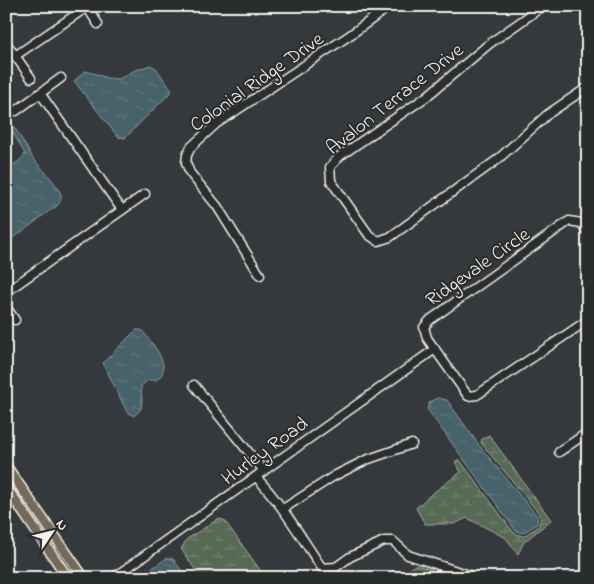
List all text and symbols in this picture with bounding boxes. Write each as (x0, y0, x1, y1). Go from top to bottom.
street label: Colonial Ridge Drive (184, 26, 331, 141)
street label: Avalon Terrace Drive (321, 37, 471, 163)
street label: Ridgevale Circle (420, 221, 537, 316)
street label: Hurley Road (216, 411, 315, 493)
north arrow (28, 506, 78, 556)
text: N (50, 516, 73, 535)

